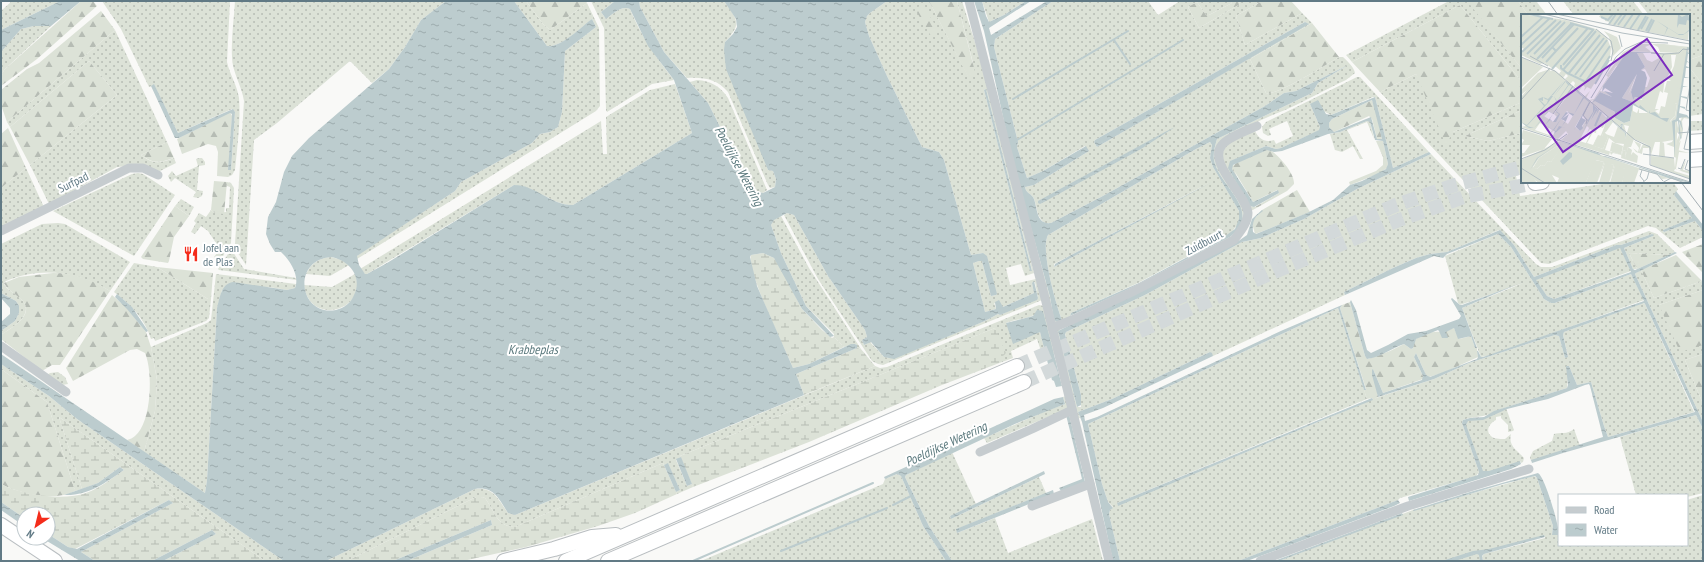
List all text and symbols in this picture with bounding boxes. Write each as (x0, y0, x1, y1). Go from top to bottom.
inset map (1521, 14, 1690, 183)
water label: Poeldijkse Wetering (711, 123, 768, 210)
street label: Surfpad (55, 168, 91, 196)
street label: Zuidbuurt (1183, 226, 1226, 258)
place label: Jofel aan de Plas (202, 240, 239, 269)
restaurant icon: Jofel aan de Plas (182, 245, 200, 263)
water label: Krabbeplas (508, 341, 560, 358)
water label: Poeldijkse Wetering (902, 417, 991, 470)
legend (1558, 494, 1688, 546)
text: Road (1594, 502, 1614, 517)
north arrow (16, 506, 56, 546)
text: Water (1594, 522, 1619, 537)
text: N (24, 527, 37, 542)

